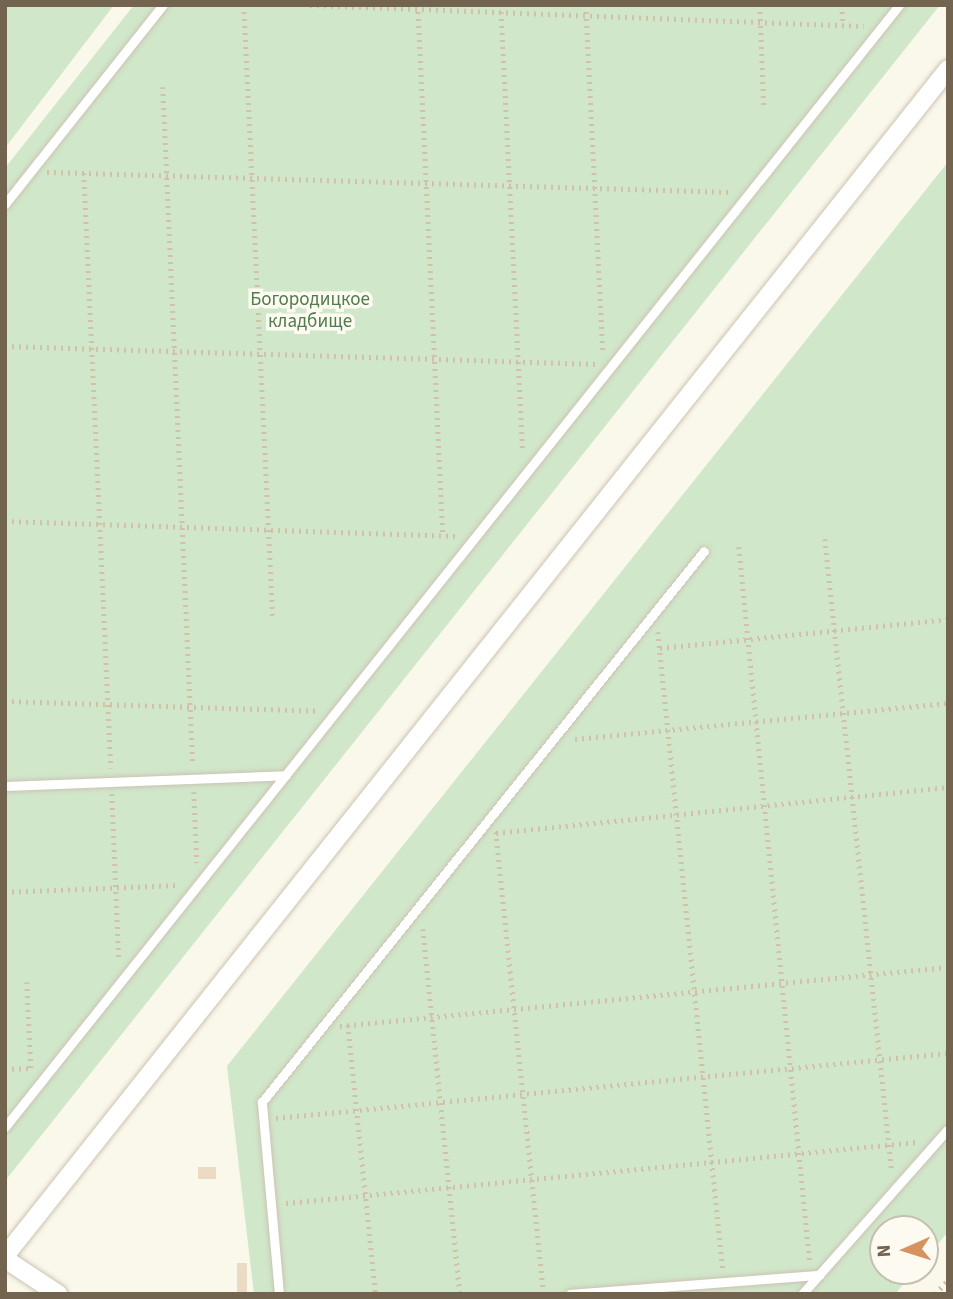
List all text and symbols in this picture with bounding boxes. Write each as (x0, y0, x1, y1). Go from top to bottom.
park label: Богородицкое кладбище (250, 289, 370, 333)
north arrow (869, 1215, 939, 1285)
text: N (871, 1244, 898, 1258)

